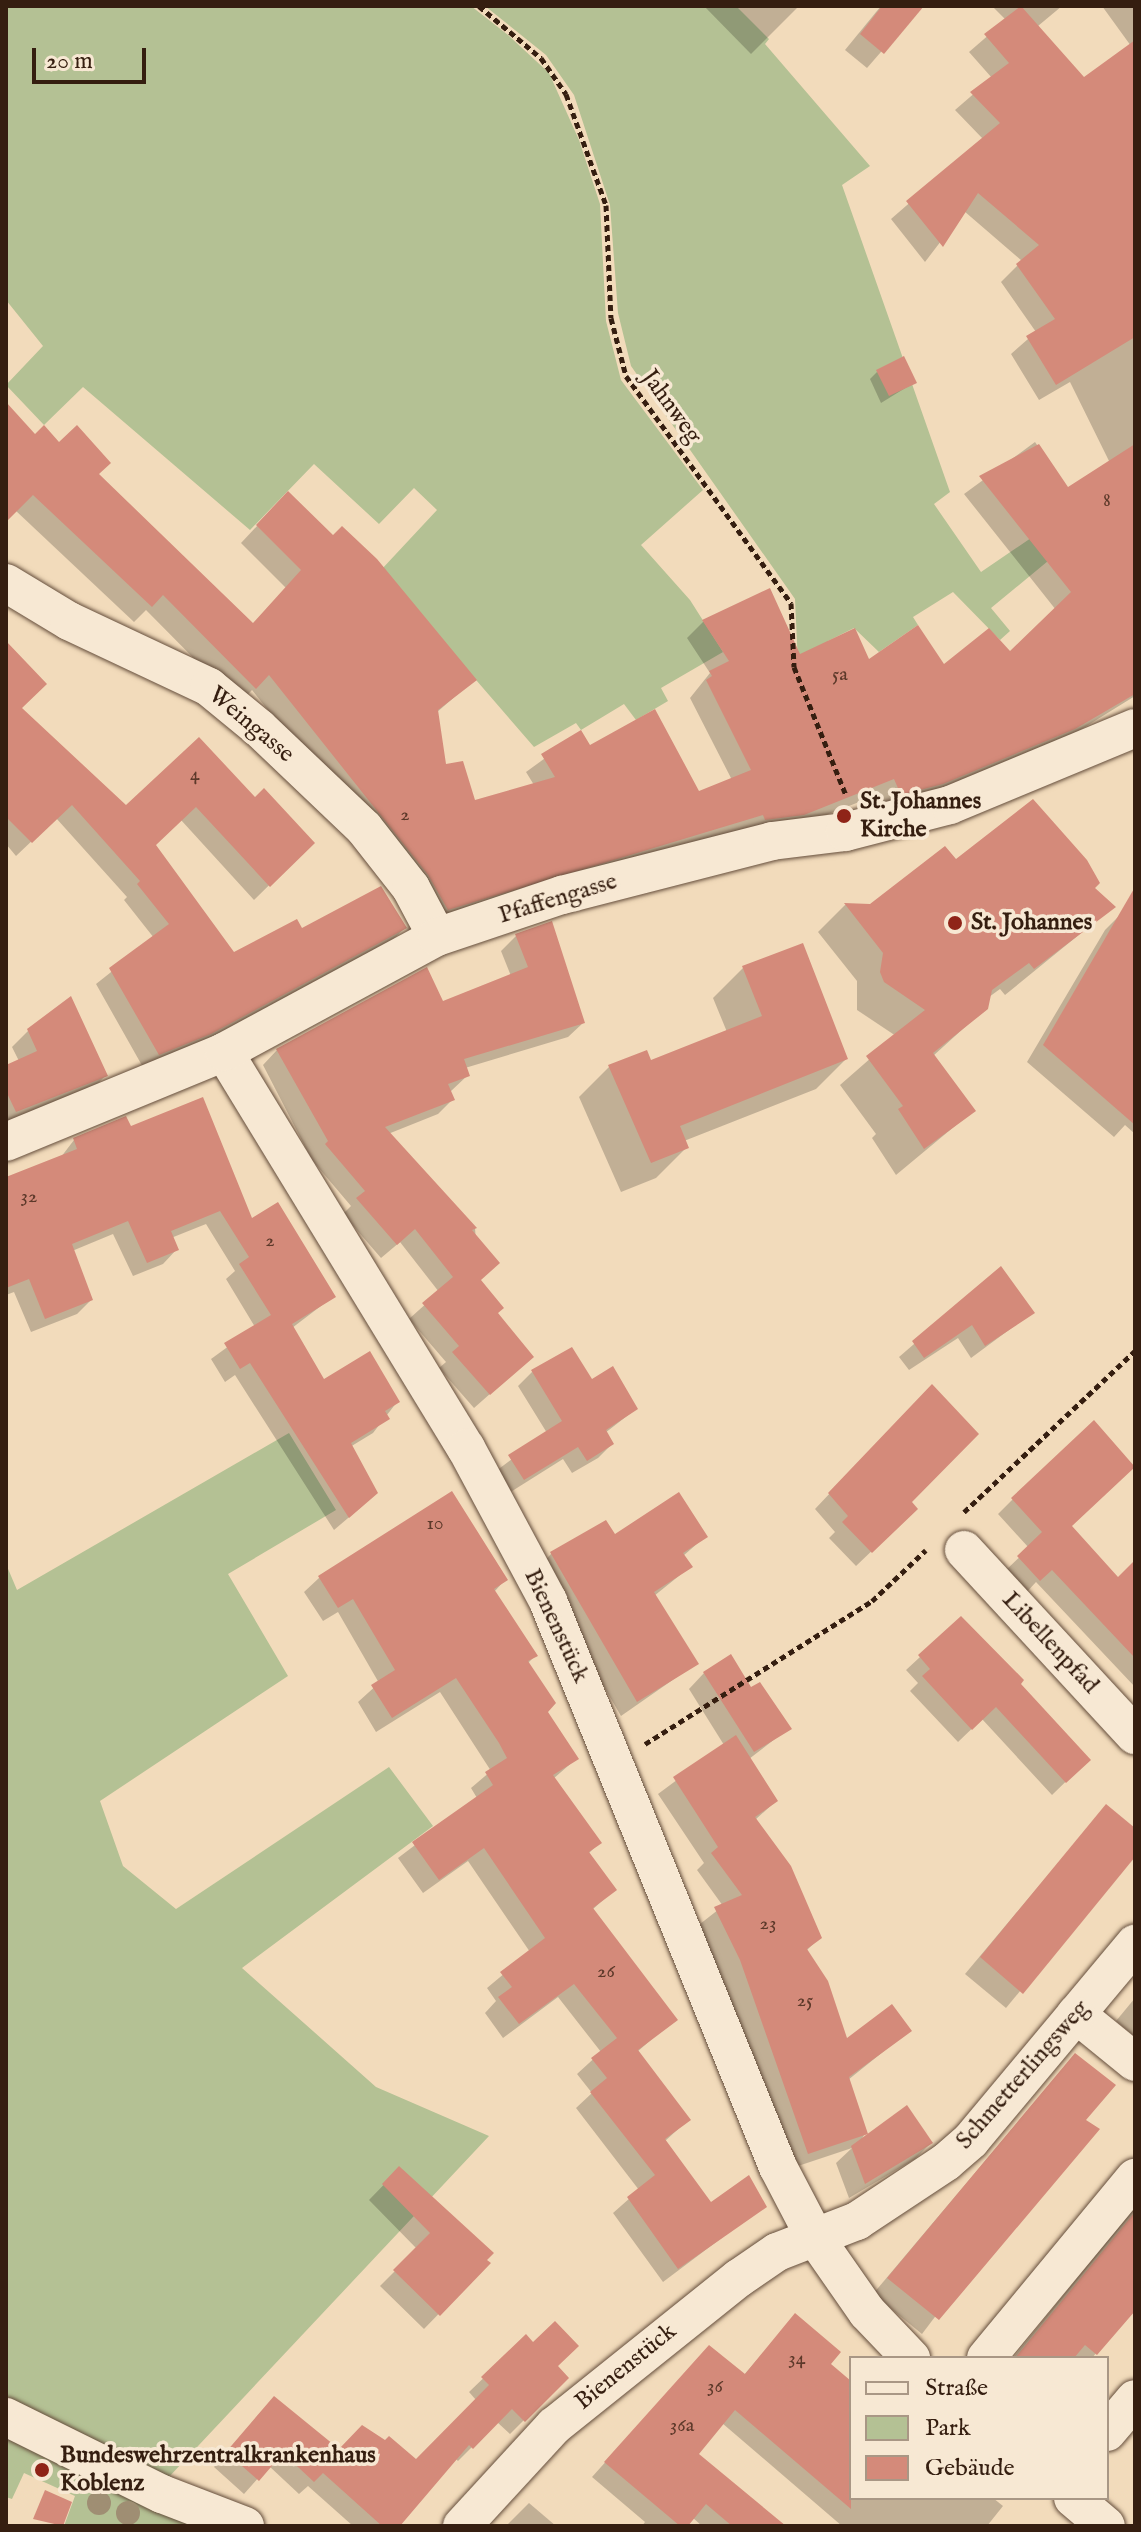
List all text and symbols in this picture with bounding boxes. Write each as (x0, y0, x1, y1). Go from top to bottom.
scale bar (36, 32, 150, 82)
text: 20 m (46, 46, 93, 77)
street label: Jahnweg (635, 364, 707, 450)
house number: 8 (1103, 488, 1111, 512)
house number: 5a (832, 662, 848, 686)
street label: Weingasse (202, 681, 300, 769)
house number: 4 (190, 762, 200, 786)
place label: St. Johannes Kirche (860, 788, 981, 844)
house number: 2 (400, 802, 410, 826)
marker: St. Johannes Kirche (835, 807, 853, 825)
street label: Pfaffengasse (495, 867, 621, 931)
place label: St. Johannes (971, 909, 1092, 937)
marker: St. Johannes (946, 914, 964, 932)
house number: 32 (21, 1184, 37, 1208)
house number: 2 (265, 1228, 275, 1252)
house number: 10 (426, 1511, 444, 1535)
street label: Bienenstück (517, 1565, 595, 1687)
street label: Libellenpfad (996, 1586, 1104, 1700)
house number: 23 (760, 1911, 776, 1935)
house number: 26 (597, 1959, 615, 1983)
house number: 25 (797, 1988, 813, 2012)
street label: Schmetterlingsweg (950, 1995, 1096, 2155)
street label: Bienenstück (570, 2317, 682, 2417)
house number: 34 (788, 2346, 806, 2370)
legend (849, 2356, 1109, 2500)
text: Straße (925, 2373, 988, 2404)
house number: 36 (707, 2374, 723, 2398)
house number: 36a (670, 2413, 694, 2437)
text: Park (925, 2413, 971, 2444)
place label: Bundeswehrzentralkrankenhaus Koblenz (60, 2442, 376, 2498)
text: Gebäude (925, 2453, 1015, 2484)
marker: Bundeswehrzentralkrankenhaus Koblenz (31, 2459, 53, 2481)

